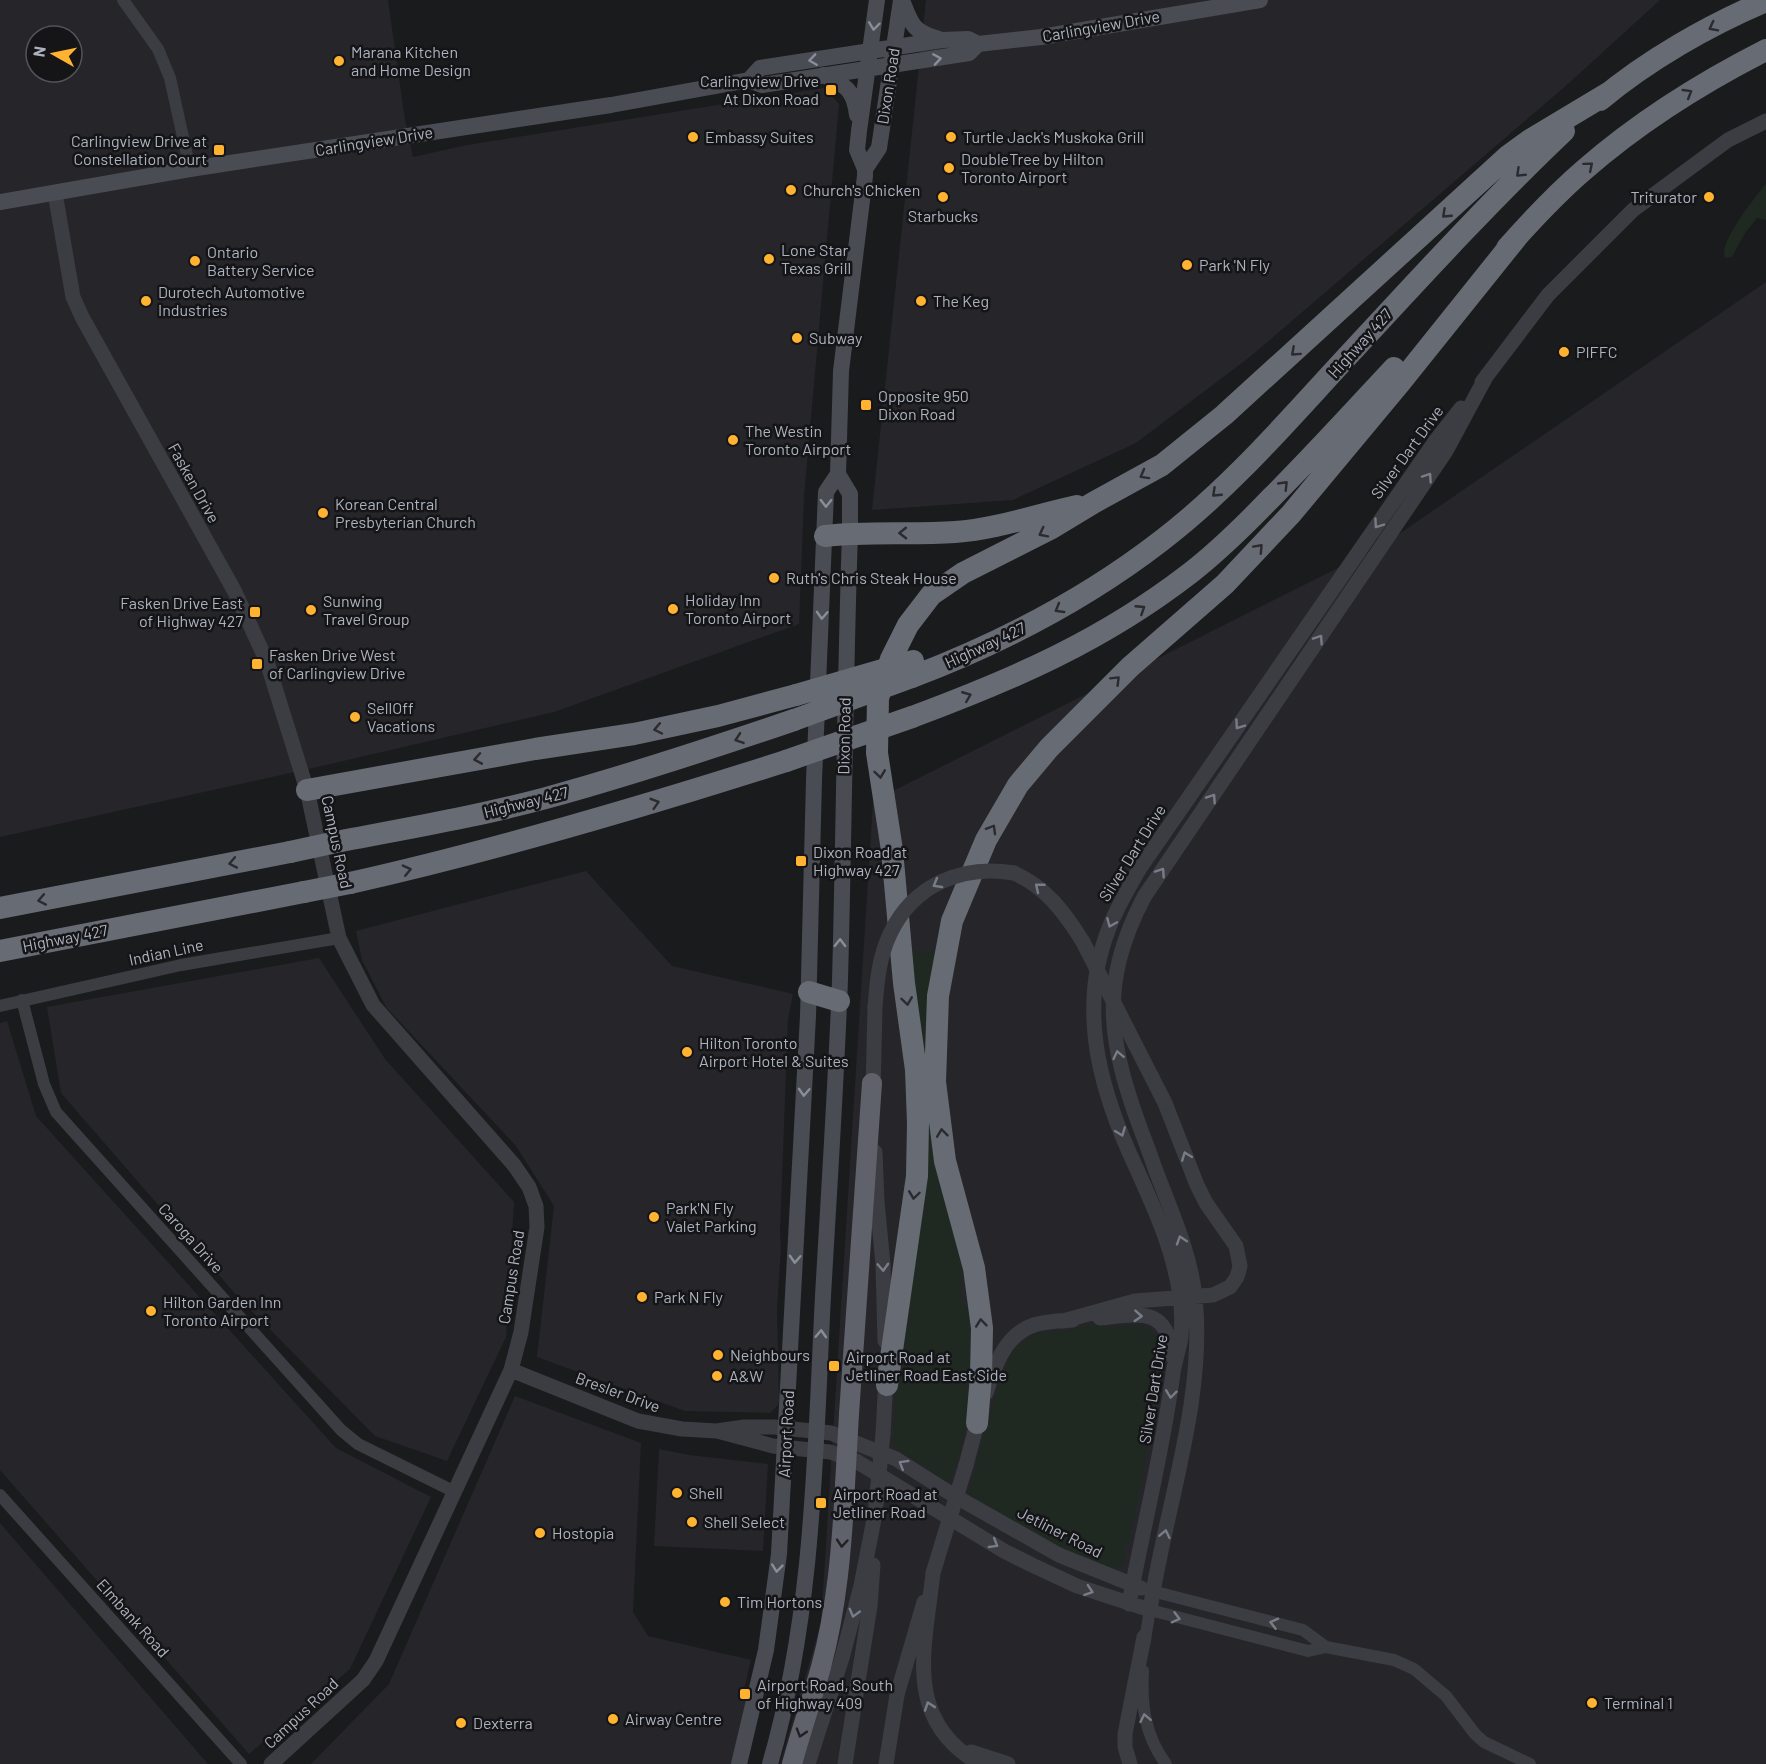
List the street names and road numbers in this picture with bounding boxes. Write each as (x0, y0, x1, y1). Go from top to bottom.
street label: Carlingview Drive (1041, 6, 1161, 45)
street label: Dixon Road (872, 46, 903, 126)
street label: Carlingview Drive (314, 122, 434, 159)
street label: Highway 427 (1324, 304, 1396, 381)
street label: Silver Dart Drive (1366, 401, 1447, 502)
street label: Fasken Drive (165, 440, 224, 526)
street label: Highway 427 (942, 617, 1028, 671)
street label: Dixon Road (833, 697, 854, 775)
street label: Highway 427 (482, 782, 571, 821)
street label: Campus Road (318, 794, 357, 890)
street label: Silver Dart Drive (1094, 801, 1169, 905)
street label: Highway 427 (21, 920, 110, 955)
street label: Indian Line (127, 934, 205, 969)
street label: Caroga Drive (155, 1199, 228, 1277)
street label: Campus Road (494, 1229, 527, 1325)
street label: Silver Dart Drive (1134, 1333, 1171, 1445)
street label: Bresler Drive (573, 1367, 663, 1416)
street label: Airport Road (774, 1390, 797, 1478)
street label: Jetliner Road (1015, 1502, 1106, 1561)
street label: Elmbank Road (93, 1575, 173, 1661)
street label: Campus Road (260, 1673, 342, 1752)

